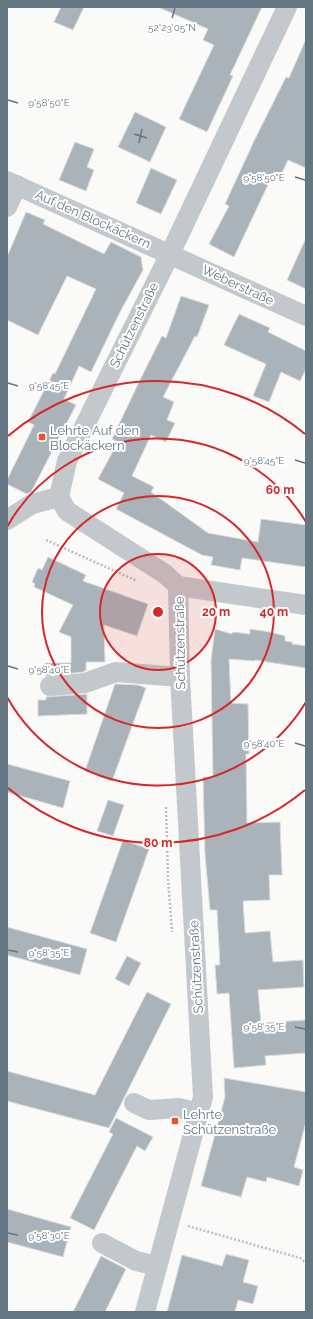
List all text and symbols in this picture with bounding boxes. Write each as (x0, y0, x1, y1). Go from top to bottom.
text: 52°23'05"N (148, 22, 196, 33)
text: 9°58'50"E (28, 97, 70, 108)
text: 9°58'50"E (243, 172, 285, 183)
street label: Auf den Blockäckern (33, 187, 153, 251)
street label: Weberstraße (200, 262, 277, 308)
street label: Schützenstraße (107, 280, 161, 370)
text: 9°58'45"E (29, 380, 69, 391)
place label: Lehrte Auf den Blockäckern (50, 423, 139, 453)
marker: Lehrte Auf den Blockäckern (37, 432, 47, 442)
text: 9°58'45"E (244, 455, 284, 466)
text: 60 m (266, 483, 294, 497)
street label: Schützenstraße (172, 596, 188, 690)
centre of rings (151, 605, 165, 619)
text: 20 m (202, 605, 230, 619)
text: 40 m (260, 605, 288, 619)
text: 9°58'40"E (28, 664, 70, 675)
text: 9°58'40"E (243, 738, 285, 749)
text: 80 m (144, 836, 172, 850)
street label: Schützenstraße (186, 920, 206, 1014)
text: 9°58'35"E (28, 947, 70, 958)
text: 9°58'35"E (243, 1021, 285, 1032)
place label: Lehrte Schützenstraße (183, 1107, 277, 1137)
marker: Lehrte Schützenstraße (170, 1116, 180, 1126)
text: 9°58'30"E (28, 1230, 70, 1241)

